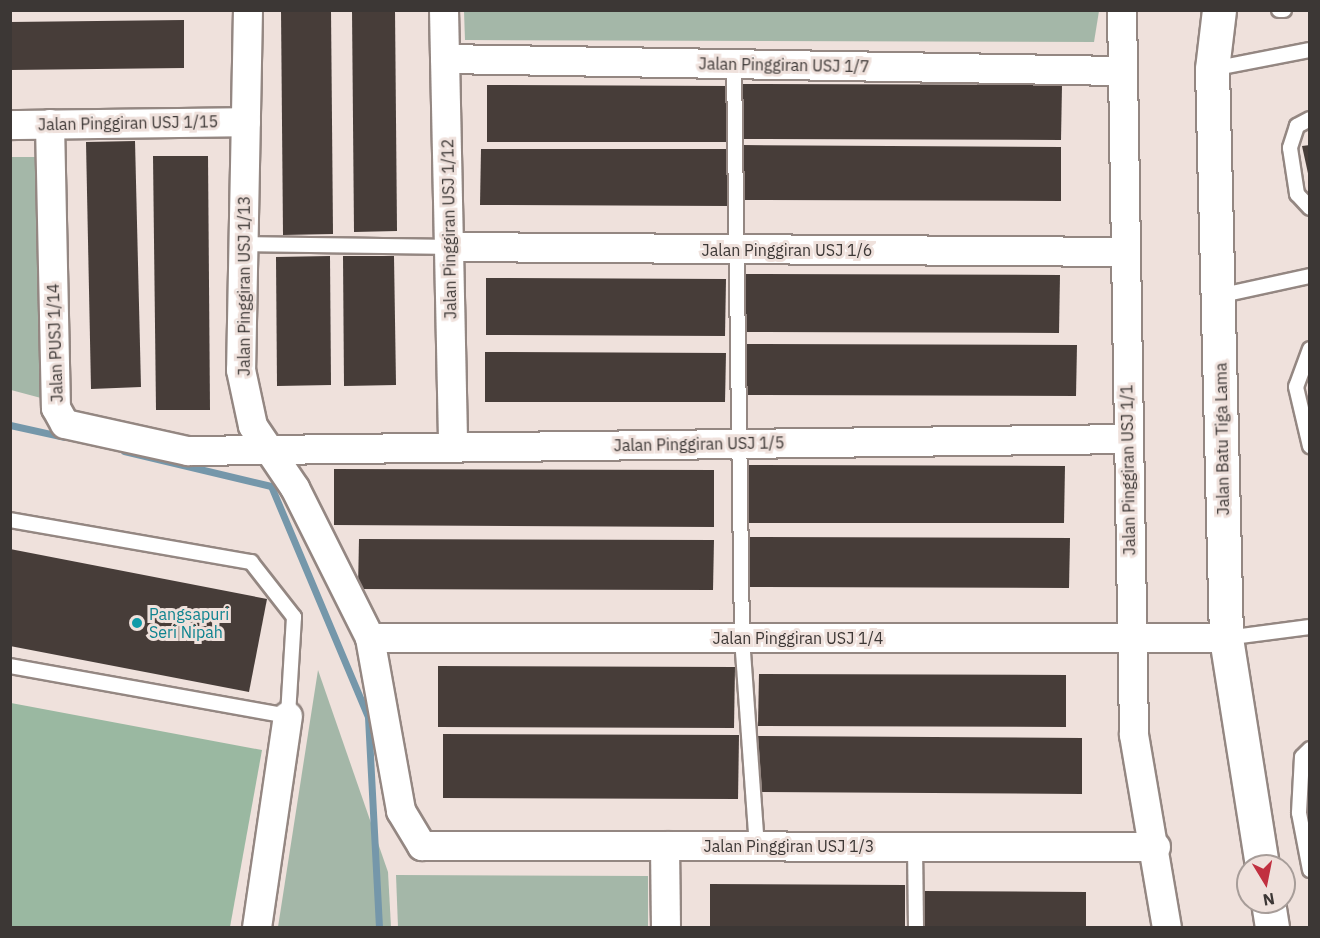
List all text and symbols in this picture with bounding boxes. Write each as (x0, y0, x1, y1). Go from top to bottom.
street label: Jalan Pinggiran USJ 1/7 (698, 54, 870, 76)
street label: Jalan Pinggiran USJ 1/15 (38, 112, 218, 134)
street label: Jalan Pinggiran USJ 1/12 (438, 139, 460, 319)
street label: Jalan Pinggiran USJ 1/13 (234, 196, 254, 376)
street label: Jalan Pinggiran USJ 1/6 (702, 240, 872, 260)
street label: Jalan PUSJ 1/14 (43, 283, 67, 403)
street label: Jalan Batu Tiga Lama (1211, 362, 1233, 516)
street label: Jalan Pinggiran USJ 1/1 (1117, 384, 1139, 556)
street label: Jalan Pinggiran USJ 1/5 (613, 433, 785, 455)
place label: Pangsapuri Seri Nipah (149, 604, 229, 642)
marker: Pangsapuri Seri Nipah (130, 616, 144, 630)
street label: Jalan Pinggiran USJ 1/4 (713, 628, 883, 648)
street label: Jalan Pinggiran USJ 1/3 (704, 836, 874, 856)
north arrow (1236, 854, 1296, 914)
text: N (1261, 889, 1276, 911)

